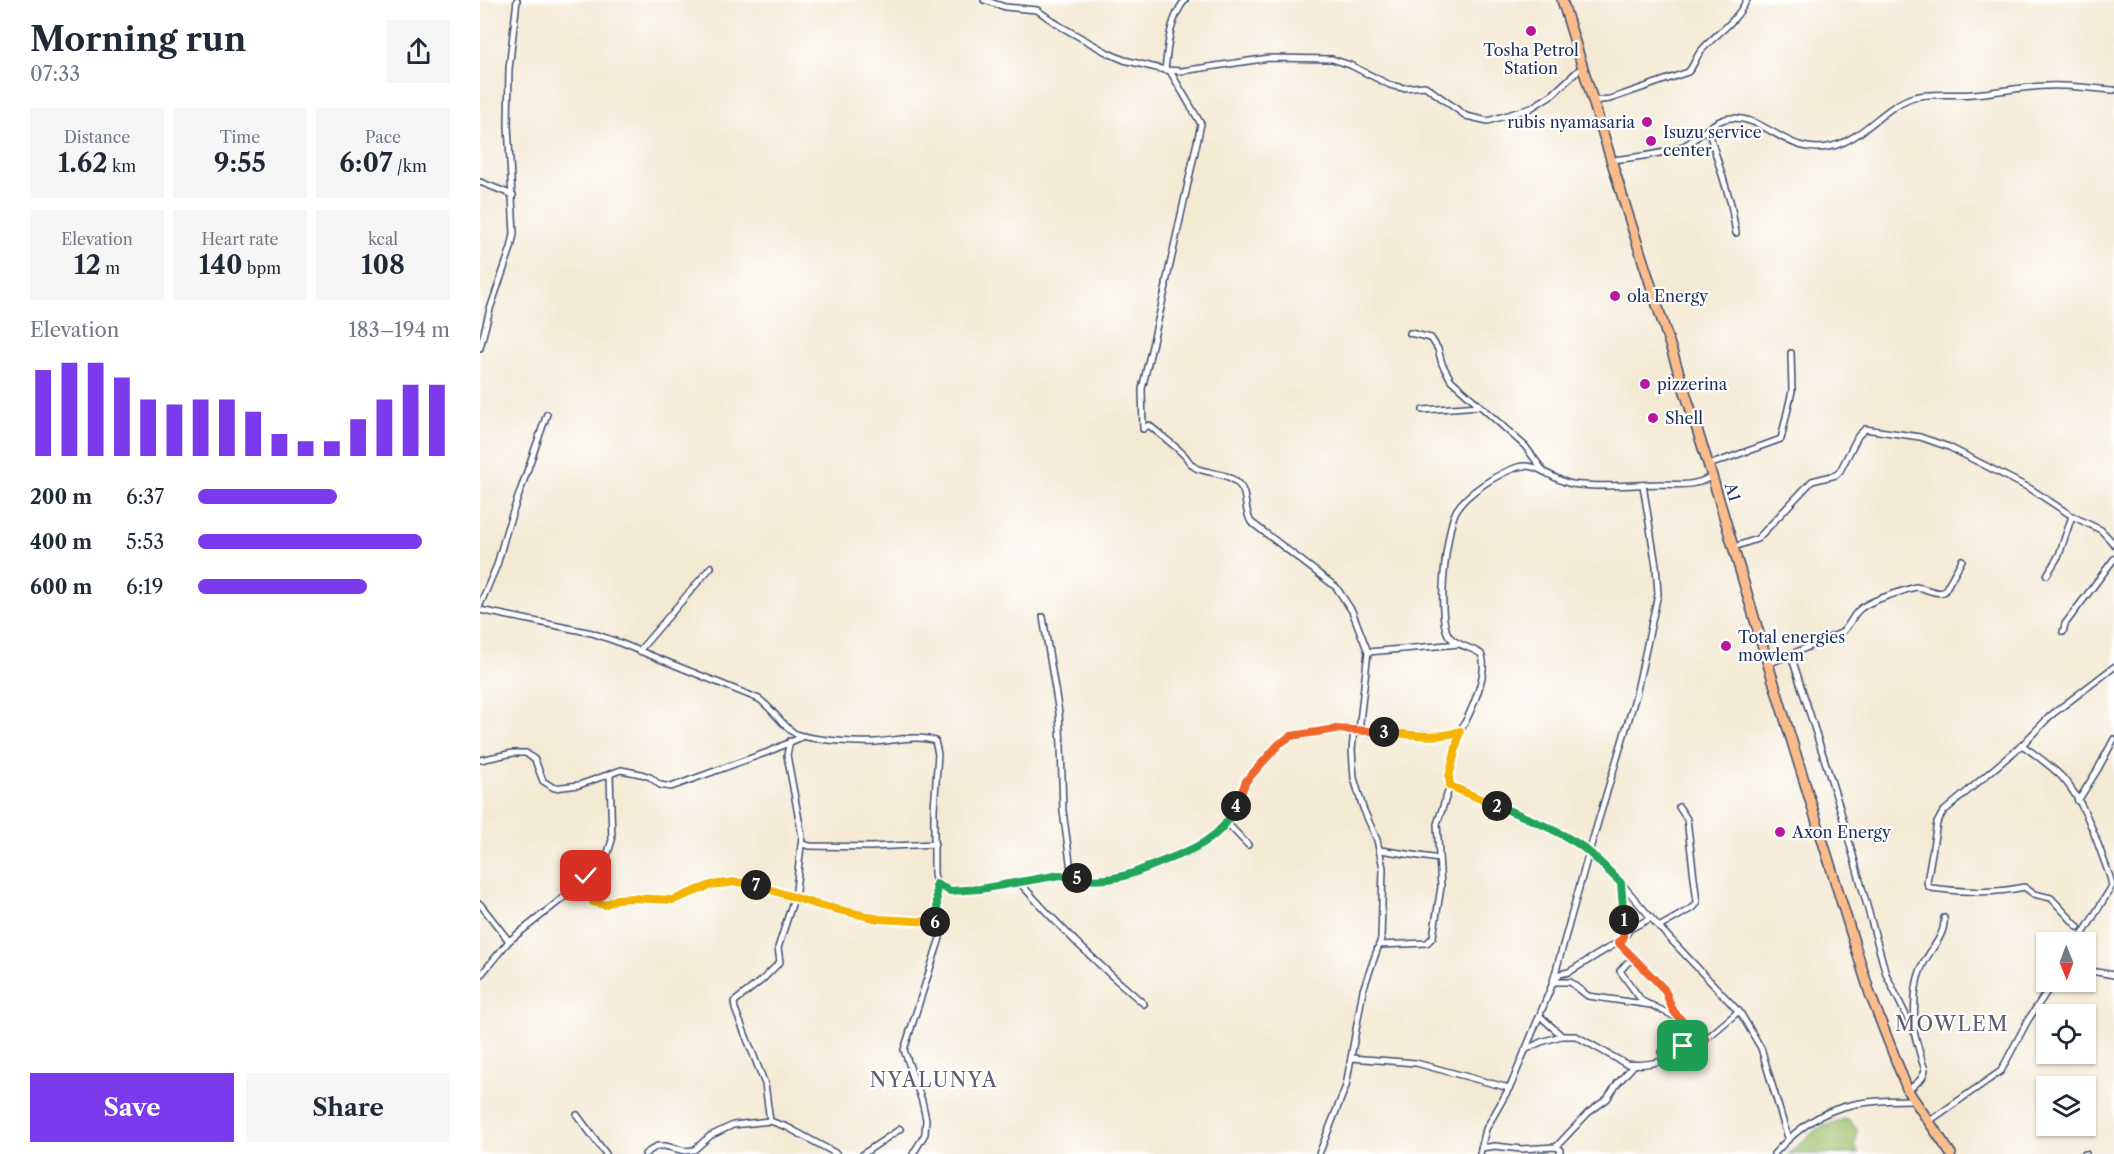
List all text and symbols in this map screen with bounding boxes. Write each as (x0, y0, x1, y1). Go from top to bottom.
text: Morning run (30, 19, 246, 60)
button: share (387, 20, 450, 83)
marker: Tosha Petrol Station (1524, 24, 1538, 38)
place label: Tosha Petrol Station (1483, 40, 1579, 78)
text: 07:33 (30, 62, 80, 86)
place label: rubis nyamasaria (1507, 112, 1636, 132)
marker: rubis nyamasaria (1640, 115, 1654, 129)
place label: Isuzu service center (1663, 122, 1762, 160)
text: Distance (64, 127, 130, 147)
text: Time (220, 127, 260, 147)
text: Pace (365, 127, 401, 147)
marker: Isuzu service center (1644, 134, 1658, 148)
text: 1.62 (58, 147, 108, 179)
text: 9:55 (214, 147, 266, 179)
text: 6:07 (339, 147, 393, 179)
text: km (108, 156, 136, 176)
text: /km (393, 156, 427, 176)
text: Elevation (61, 229, 133, 249)
text: Heart rate (201, 229, 279, 249)
text: kcal (368, 229, 398, 249)
text: 12 (74, 249, 101, 281)
text: 140 (199, 249, 242, 281)
text: 108 (361, 249, 405, 281)
text: m (101, 258, 120, 278)
text: bpm (242, 258, 281, 278)
place label: ola Energy (1627, 286, 1709, 306)
marker: ola Energy (1608, 289, 1622, 303)
text: Elevation (30, 318, 119, 342)
text: 183–194 m (348, 318, 450, 342)
place label: pizzerina (1657, 374, 1728, 394)
marker: pizzerina (1638, 377, 1652, 391)
place label: Shell (1665, 408, 1703, 428)
marker: Shell (1646, 411, 1660, 425)
street label: A1 (1720, 479, 1745, 504)
text: 200 m (30, 485, 92, 509)
text: 6:37 (126, 485, 164, 509)
text: 400 m (30, 530, 92, 554)
text: 5:53 (126, 530, 164, 554)
text: 600 m (30, 575, 92, 599)
text: 6:19 (126, 575, 163, 599)
place label: Total energies mowlem (1738, 627, 1845, 665)
marker: Total energies mowlem (1719, 639, 1733, 653)
pin: 3 (1369, 717, 1399, 747)
text: 3 (1379, 722, 1389, 742)
pin: 4 (1221, 791, 1251, 821)
pin: 2 (1482, 791, 1512, 821)
text: 4 (1231, 796, 1241, 816)
text: 2 (1492, 796, 1502, 816)
place label: Axon Energy (1791, 822, 1892, 842)
marker: Axon Energy (1773, 825, 1787, 839)
pin (560, 850, 611, 901)
icon: check (569, 859, 602, 892)
pin: 5 (1062, 863, 1092, 893)
text: 5 (1073, 868, 1081, 888)
pin: 7 (741, 870, 771, 900)
text: 7 (752, 875, 760, 895)
pin: 1 (1609, 905, 1639, 935)
pin: 6 (920, 907, 950, 937)
text: 1 (1620, 910, 1628, 930)
text: 6 (930, 912, 940, 932)
north arrow (2036, 932, 2096, 992)
map controls (2036, 932, 2096, 1136)
button: locate (2036, 1004, 2096, 1064)
district label: MOWLEM (1895, 1012, 2009, 1036)
pin (1657, 1020, 1708, 1071)
icon: arrive (1666, 1029, 1699, 1062)
district label: NYALUNYA (870, 1068, 998, 1092)
button: Save (30, 1073, 234, 1142)
button: Share (246, 1073, 450, 1142)
button: layers (2036, 1076, 2096, 1136)

